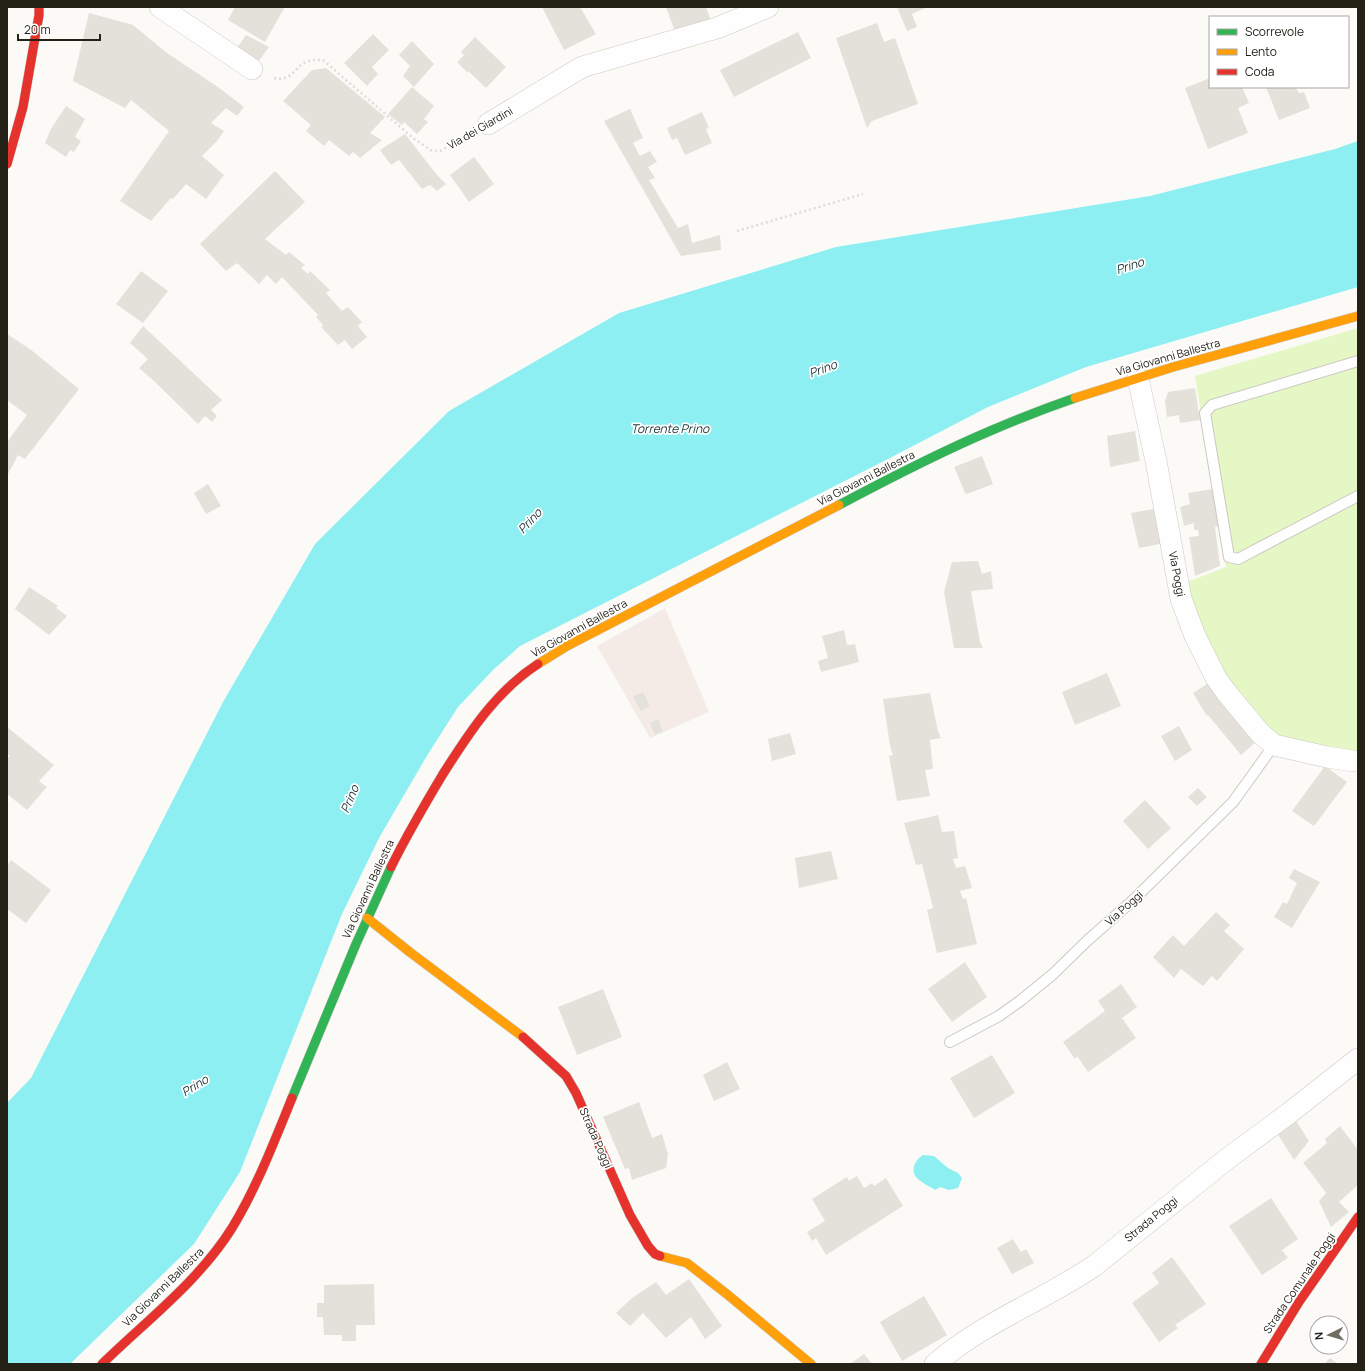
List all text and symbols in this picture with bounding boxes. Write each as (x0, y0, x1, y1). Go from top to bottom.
scale bar (18, 16, 100, 42)
legend (1209, 16, 1349, 88)
text: 20 m (24, 21, 51, 38)
text: Scorrevole (1245, 23, 1304, 40)
text: Lento (1245, 43, 1277, 60)
text: Coda (1245, 63, 1274, 80)
street label: Via dei Giardini (444, 103, 515, 152)
water label: Prino (1114, 253, 1147, 278)
street label: Via Giovanni Ballestra (1114, 334, 1222, 379)
water label: Prino (806, 355, 840, 382)
water label: Torrente Prino (631, 420, 710, 437)
street label: Via Giovanni Ballestra (814, 446, 917, 509)
water label: Prino (514, 504, 546, 537)
street label: Via Poggi (1166, 550, 1189, 598)
street label: Via Giovanni Ballestra (528, 595, 629, 660)
water label: Prino (336, 782, 363, 815)
street label: Via Giovanni Ballestra (338, 837, 397, 941)
street label: Via Poggi (1102, 887, 1146, 929)
water label: Prino (178, 1070, 212, 1100)
street label: Strada Poggi (576, 1105, 616, 1170)
street label: Strada Poggi (1121, 1192, 1181, 1245)
street label: Strada Comunale Poggi (1259, 1229, 1338, 1336)
street label: Via Giovanni Ballestra (119, 1244, 207, 1329)
north arrow (1309, 1315, 1349, 1355)
text: N (1311, 1331, 1326, 1341)

